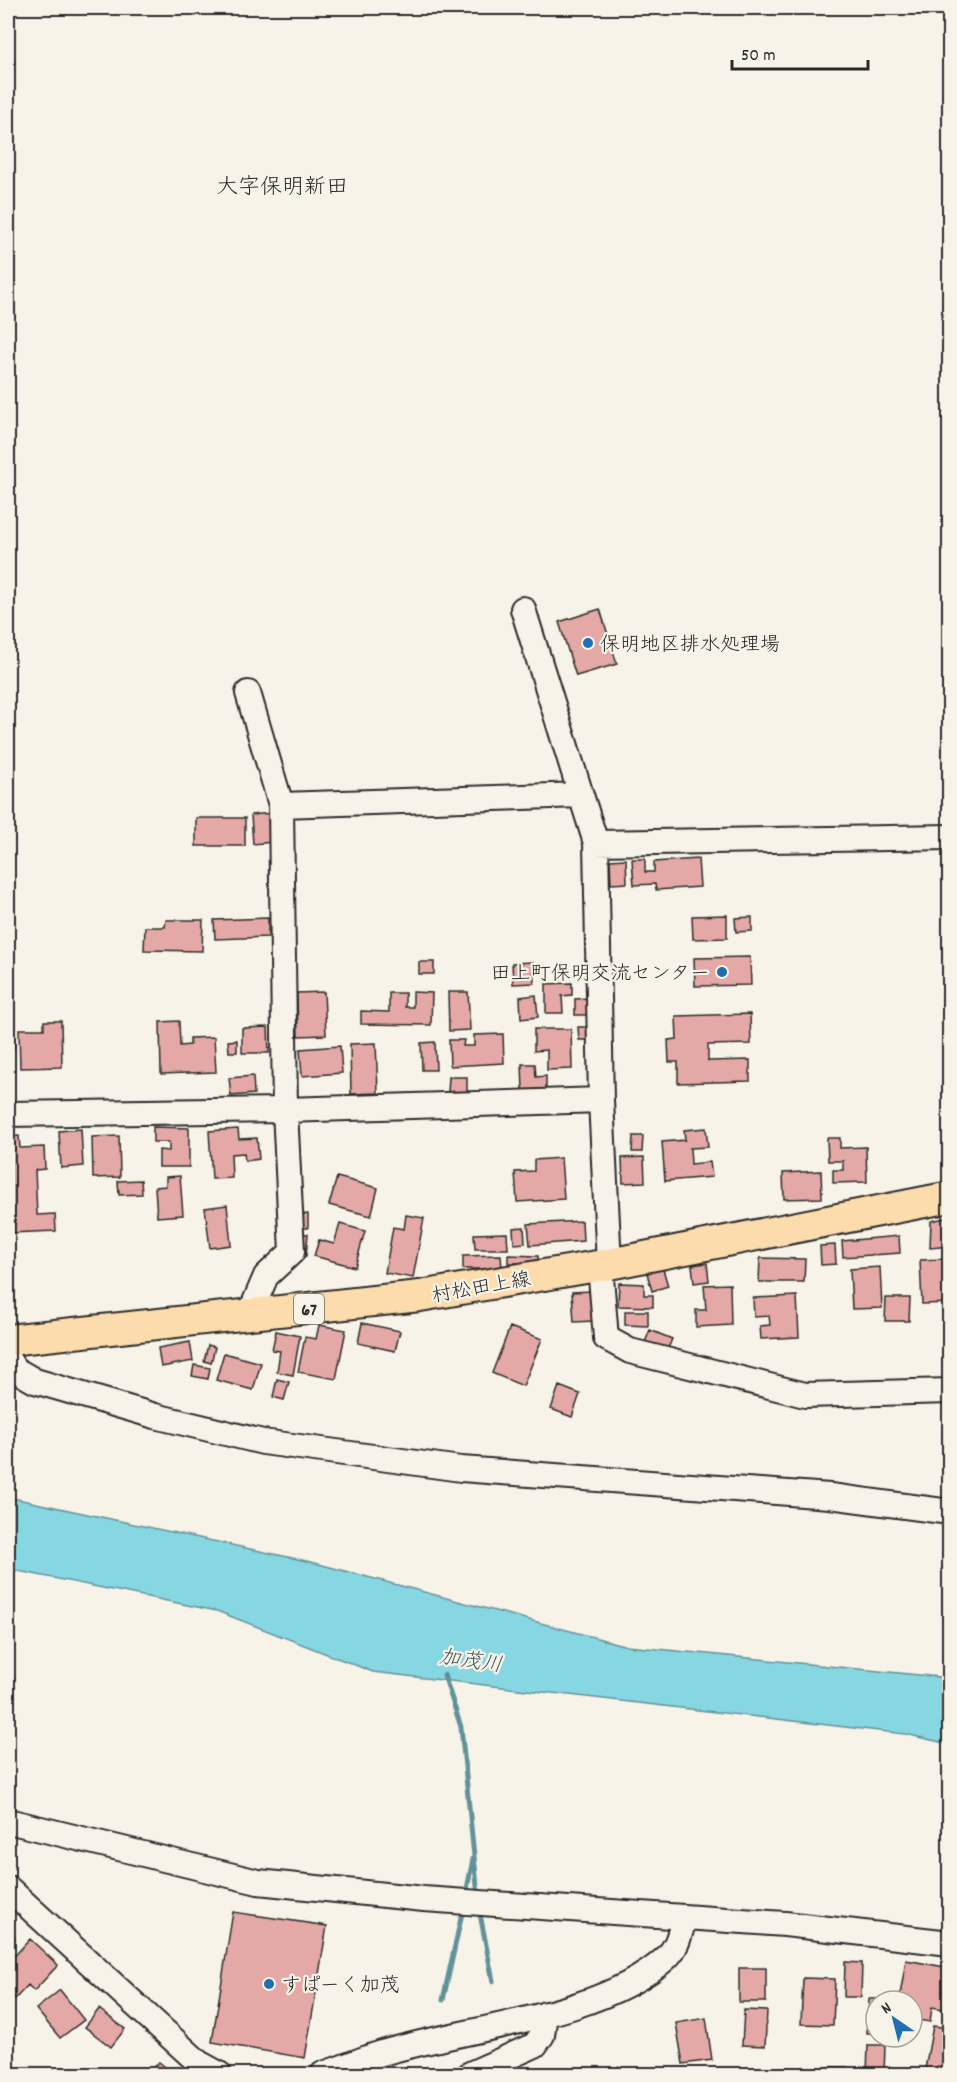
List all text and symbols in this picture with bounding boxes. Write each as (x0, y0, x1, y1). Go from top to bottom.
scale bar (732, 33, 868, 71)
text: 50 m (741, 44, 776, 69)
district label: 大字保明新田 (216, 173, 348, 204)
place label: 保明地区排水処理場 (600, 632, 780, 660)
marker: 保明地区排水処理場 (581, 636, 595, 650)
place label: 田上町保明交流センター (491, 961, 710, 989)
marker: 田上町保明交流センター (715, 965, 729, 979)
street label: 村松田上線 (430, 1266, 533, 1311)
road number: 67 (294, 1294, 324, 1324)
water label: 加茂川 (437, 1644, 504, 1682)
place label: すぱーく加茂 (281, 1973, 400, 2001)
marker: すぱーく加茂 (262, 1977, 276, 1991)
north arrow (864, 1989, 924, 2049)
text: N (877, 1997, 897, 2020)

